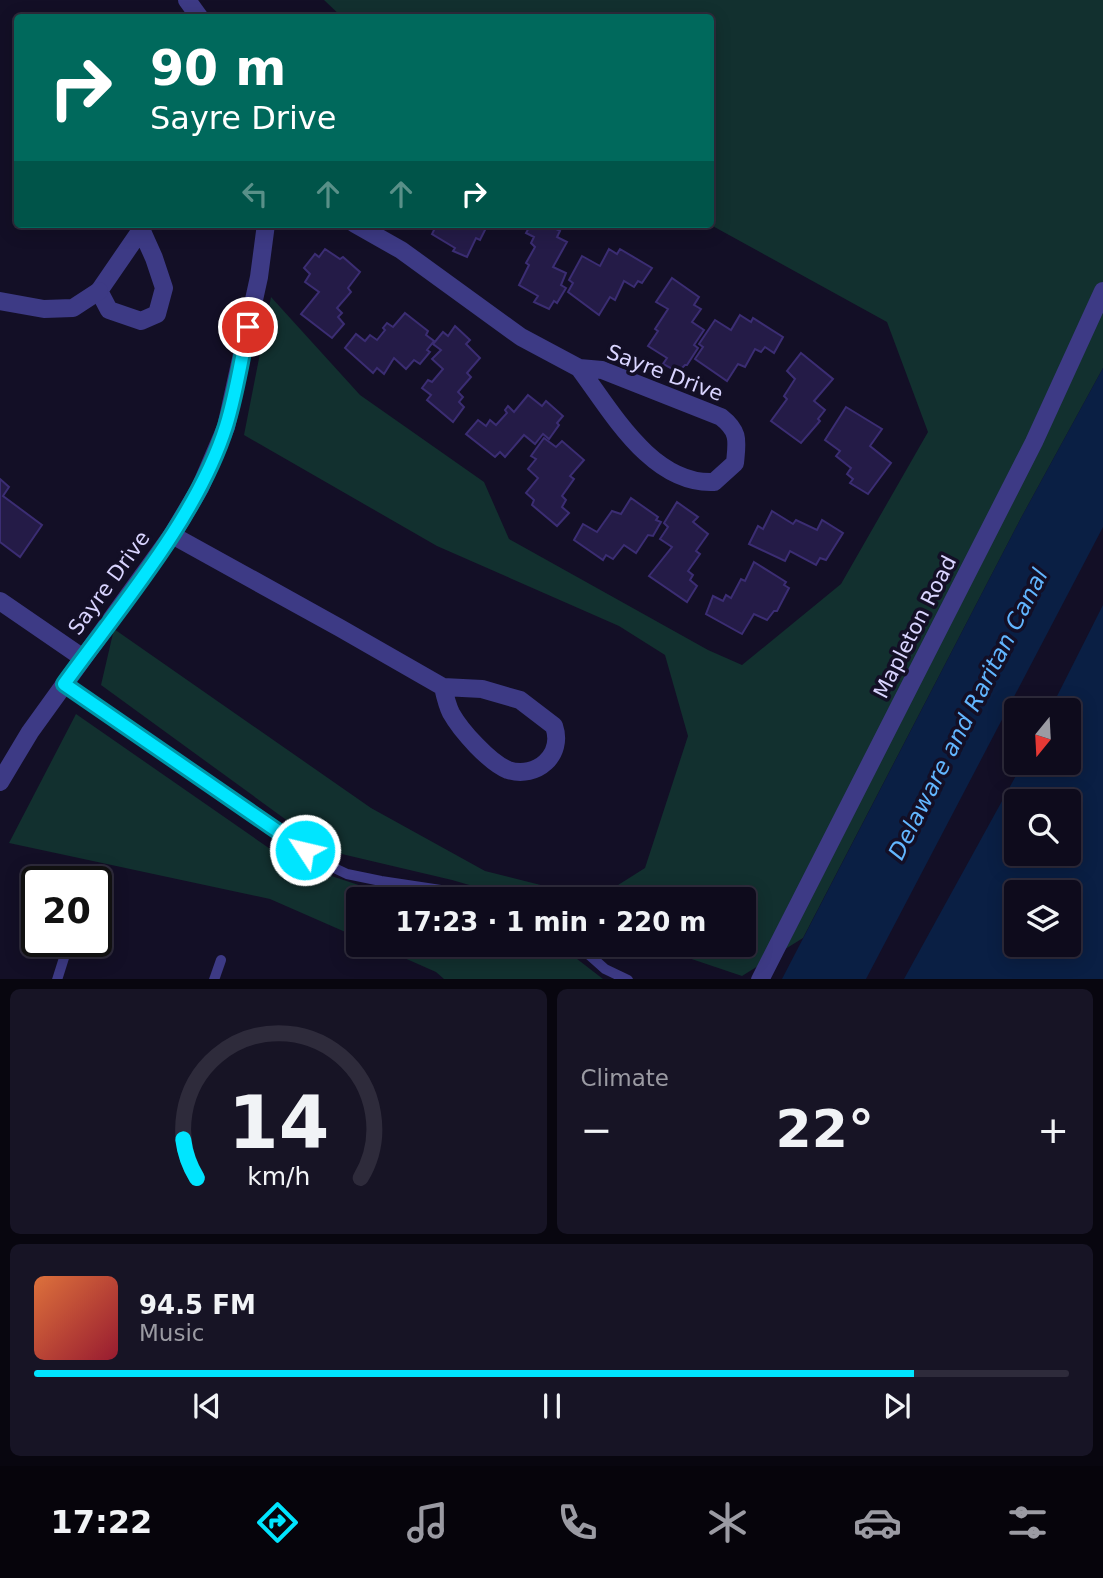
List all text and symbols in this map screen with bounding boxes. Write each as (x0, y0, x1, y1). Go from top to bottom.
text: 90 m (150, 40, 286, 97)
icon: right (35, 42, 126, 133)
text: Sayre Drive (150, 99, 336, 137)
icon: left (236, 175, 274, 213)
icon: ahead (309, 175, 347, 213)
icon: ahead (382, 175, 420, 213)
icon: right (455, 175, 493, 213)
pin (218, 297, 278, 357)
icon: arrive (229, 308, 267, 346)
street label: Sayre Drive (604, 340, 726, 406)
street label: Sayre Drive (63, 526, 155, 640)
street label: Mapleton Road (869, 552, 961, 702)
water label: Delaware and Raritan Canal (883, 564, 1053, 864)
north arrow (1004, 698, 1082, 775)
map controls (1004, 698, 1081, 957)
button: search (1004, 789, 1081, 866)
position arrow (268, 813, 342, 887)
speed limit sign: 20 (21, 866, 112, 957)
button: layers (1004, 880, 1081, 957)
text: 17:23 · 1 min · 220 m (396, 907, 706, 937)
text: Climate (581, 1065, 669, 1091)
text: 14 (228, 1080, 329, 1165)
text: 22° (776, 1099, 874, 1159)
text: − (581, 1108, 612, 1152)
text: + (1037, 1108, 1069, 1152)
text: km/h (247, 1161, 310, 1190)
text: 94.5 FM (139, 1290, 256, 1320)
text: Music (139, 1320, 204, 1346)
icon: previous (188, 1387, 226, 1425)
icon: pause (533, 1387, 571, 1425)
icon: next (878, 1387, 916, 1425)
icon: directions (253, 1498, 302, 1547)
icon: music (403, 1498, 452, 1547)
icon: phone (553, 1498, 602, 1547)
icon: climate (703, 1498, 752, 1547)
icon: car (853, 1498, 902, 1547)
icon: filters (1003, 1498, 1052, 1547)
text: 17:22 (51, 1503, 152, 1541)

